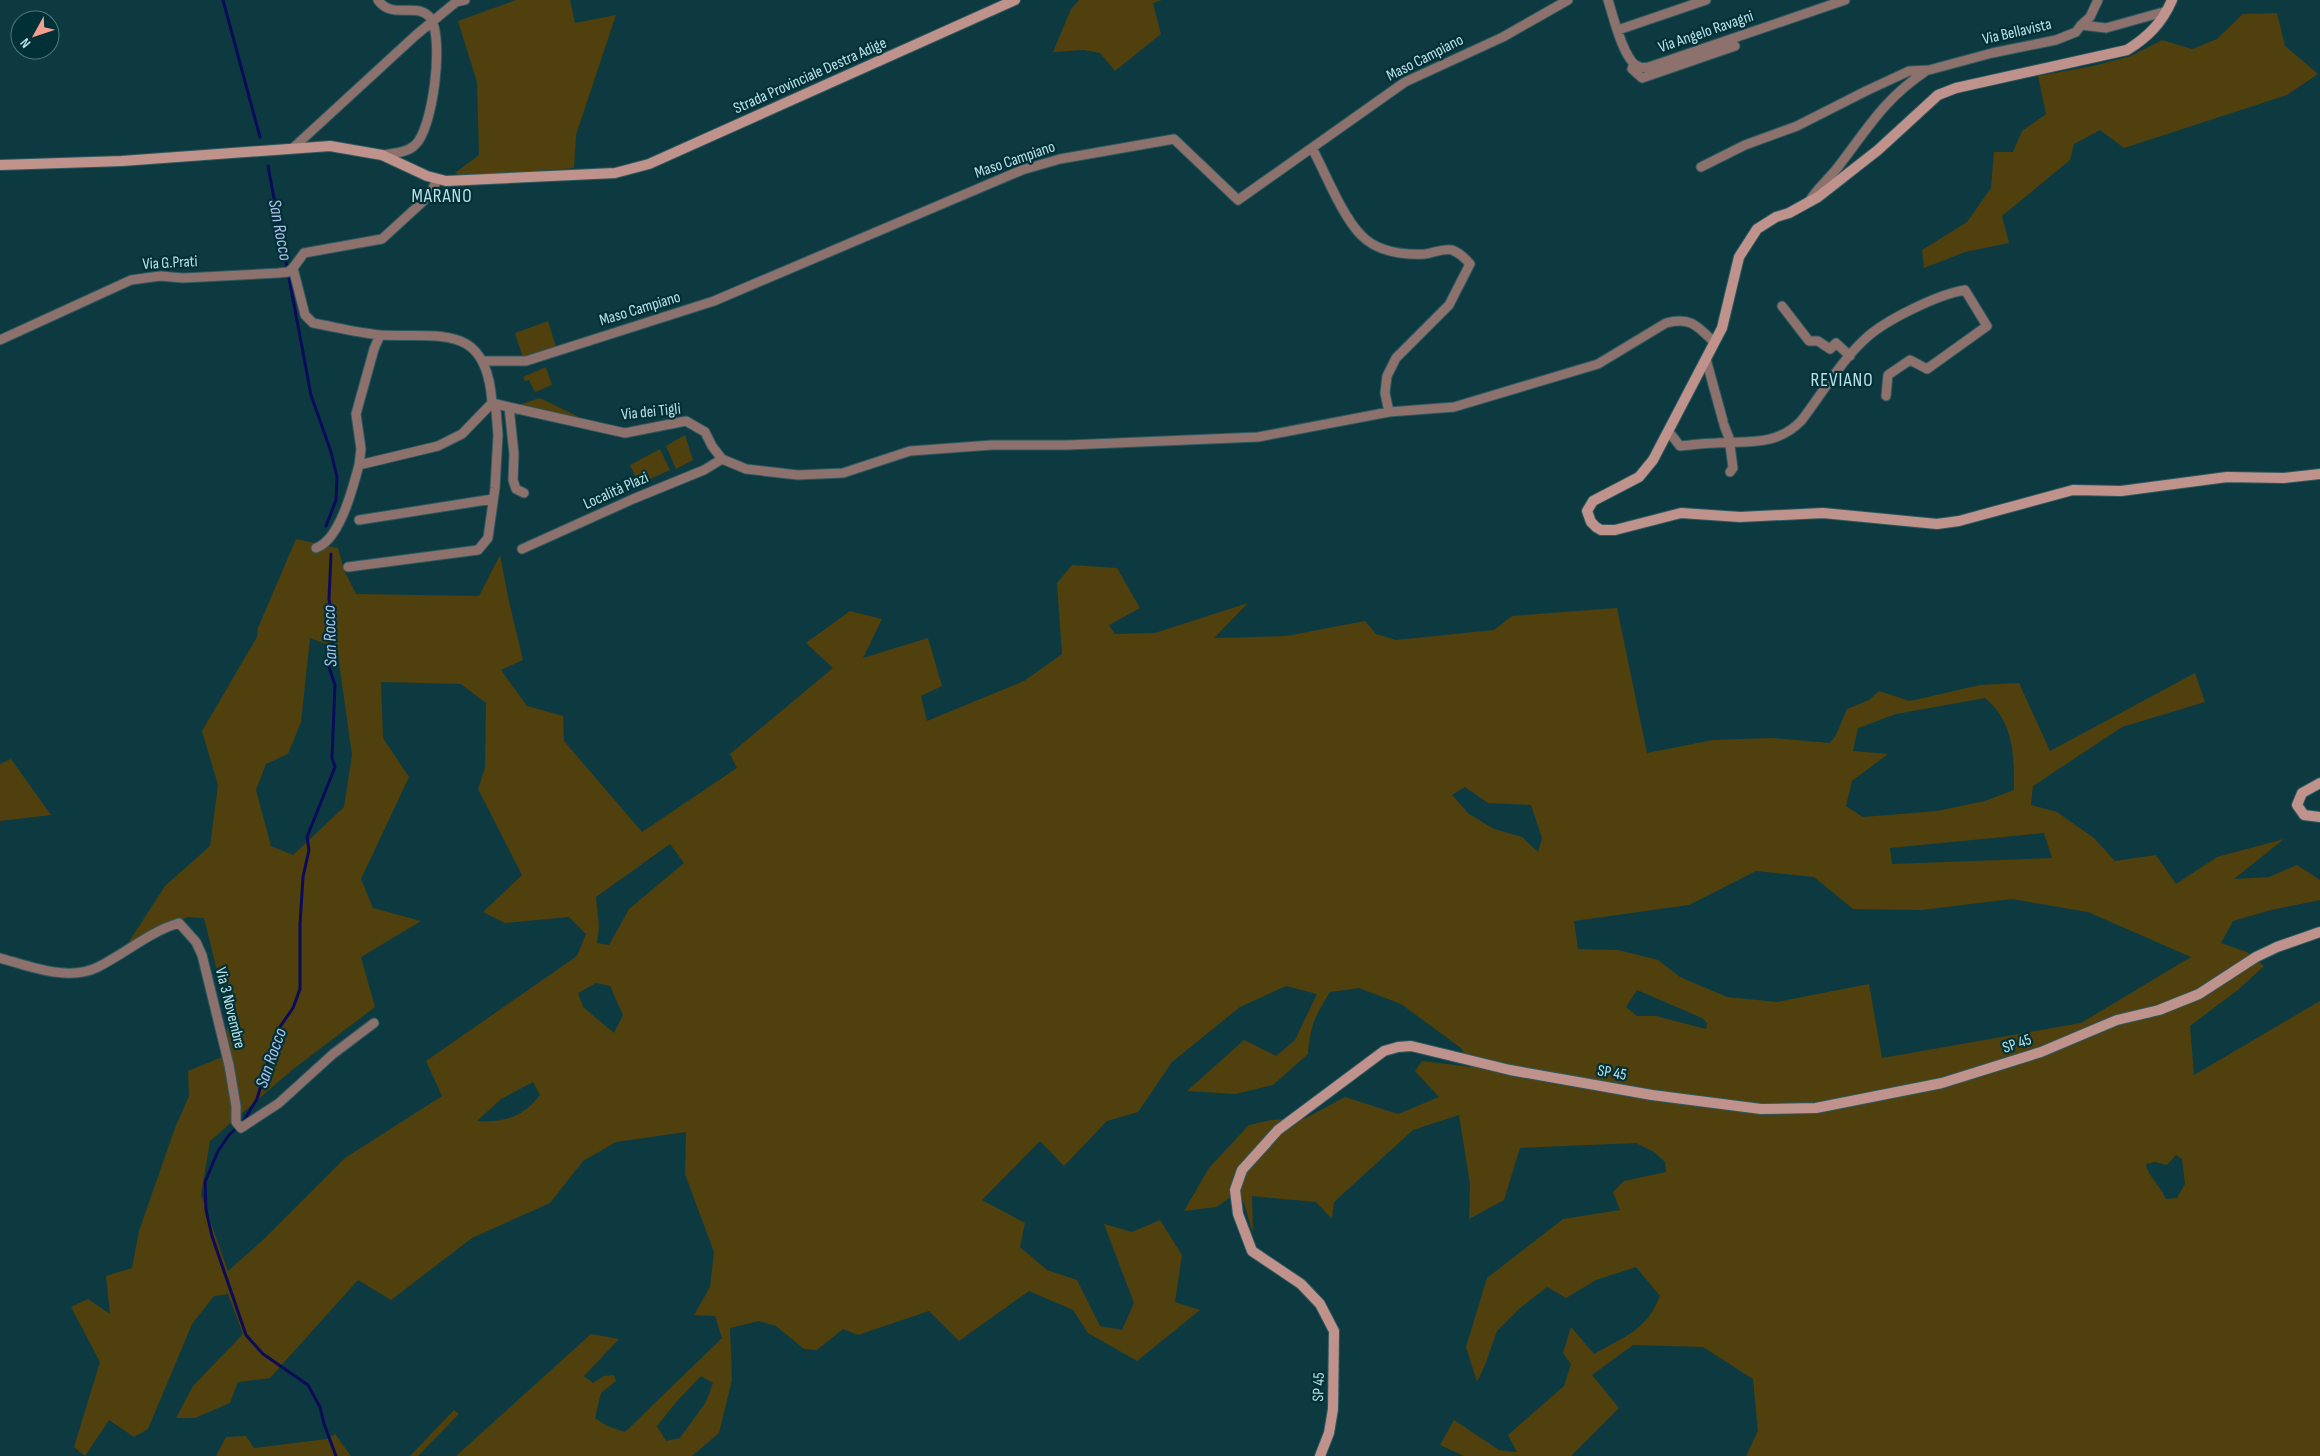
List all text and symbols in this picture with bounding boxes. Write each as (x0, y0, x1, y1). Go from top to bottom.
street label: Via Angelo Ravagni (1656, 7, 1756, 57)
north arrow (10, 10, 60, 60)
street label: Via Bellavista (1981, 15, 2053, 49)
street label: Maso Campiano (1383, 31, 1467, 85)
street label: Strada Provinciale Destra Adige (730, 34, 890, 118)
text: N (17, 35, 34, 51)
street label: Maso Campiano (972, 137, 1058, 183)
district label: MARANO (411, 185, 473, 208)
water label: San Rocco (264, 198, 296, 263)
street label: Via G.Prati (142, 252, 198, 274)
street label: Maso Campiano (597, 288, 683, 330)
district label: REVIANO (1810, 369, 1874, 392)
street label: Via dei Tigli (620, 399, 682, 425)
street label: Località Plazi (581, 468, 651, 514)
water label: San Rocco (318, 604, 342, 667)
street label: Via 3 Novembre (211, 965, 249, 1051)
water label: San Rocco (251, 1025, 291, 1091)
street label: SP 45 (2000, 1030, 2034, 1058)
street label: SP 45 (1596, 1061, 1628, 1085)
street label: SP 45 (1309, 1372, 1329, 1402)

